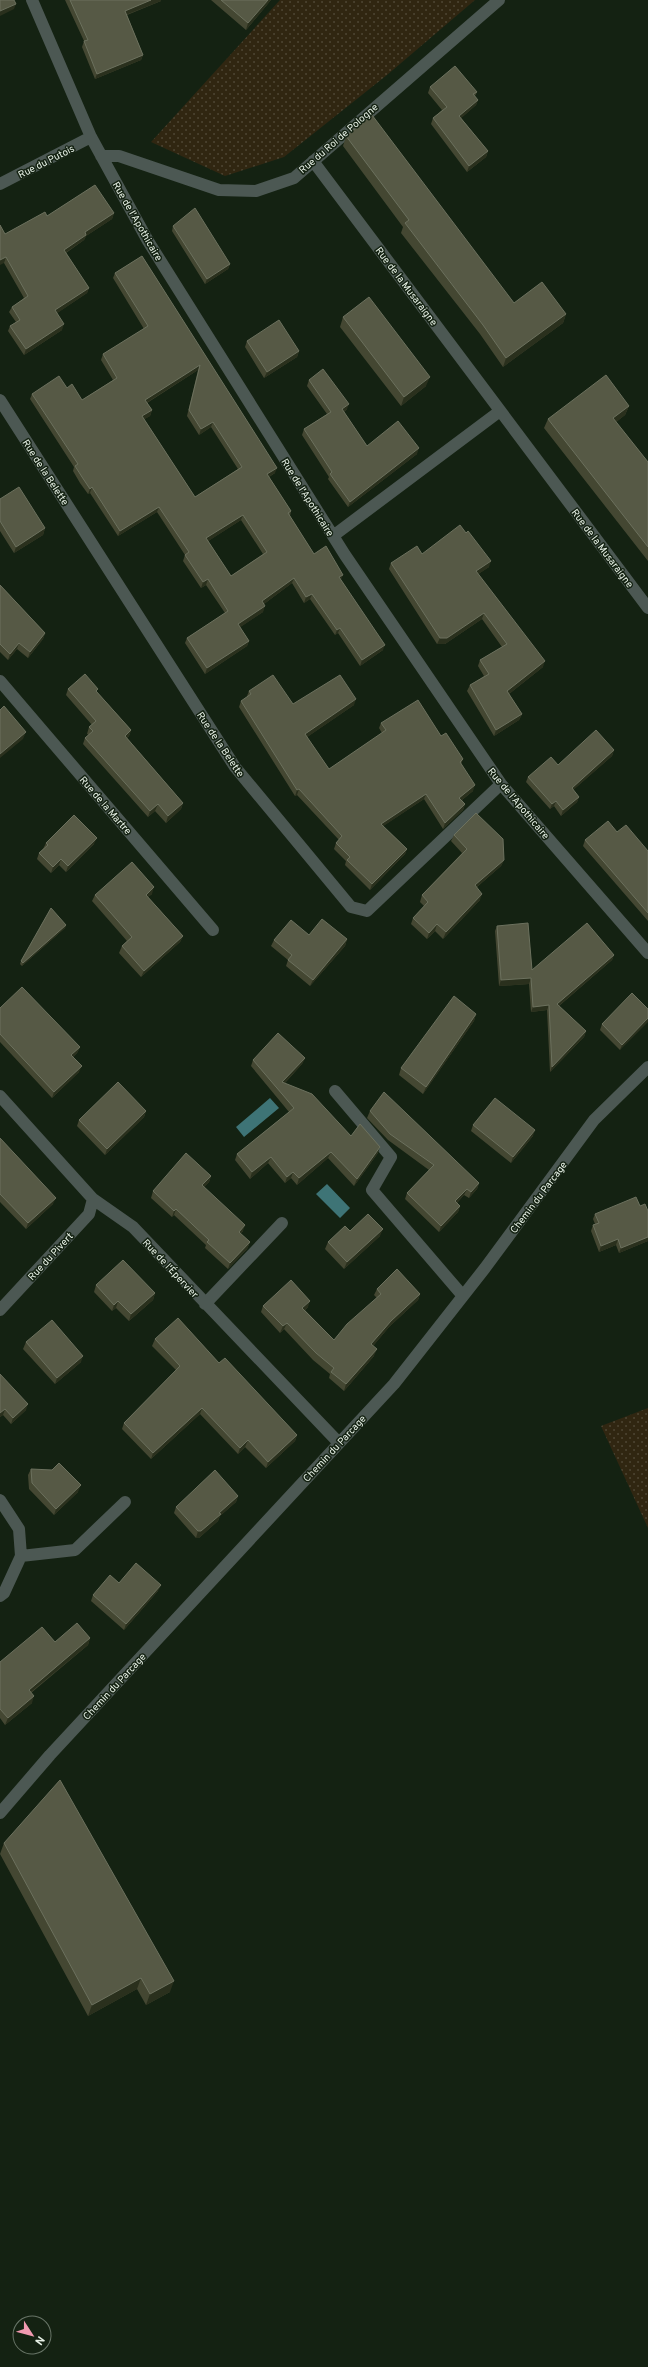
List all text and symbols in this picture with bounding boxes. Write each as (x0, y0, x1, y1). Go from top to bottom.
street label: Rue du Roi de Pologne (297, 101, 381, 177)
street label: Rue du Putois (16, 142, 77, 182)
street label: Rue de l'Apothicaire (109, 180, 165, 264)
street label: Rue de la Musaraigne (372, 245, 440, 329)
street label: Rue de la Belette (19, 437, 71, 508)
street label: Rue de l'Apothicaire (278, 456, 336, 539)
street label: Rue de la Musaraigne (568, 507, 636, 591)
street label: Rue de la Belette (193, 710, 246, 780)
street label: Rue de l'Apothicaire (484, 766, 552, 842)
street label: Rue de la Martre (76, 774, 134, 838)
street label: Chemin du Parcage (508, 1159, 570, 1236)
street label: Rue du Pivert (26, 1230, 77, 1284)
street label: Rue de l'Épervier (139, 1237, 201, 1301)
street label: Chemin du Parcage (301, 1413, 369, 1485)
street label: Chemin du Parcage (81, 1651, 149, 1723)
north arrow (12, 2315, 52, 2355)
text: N (31, 2333, 47, 2348)

